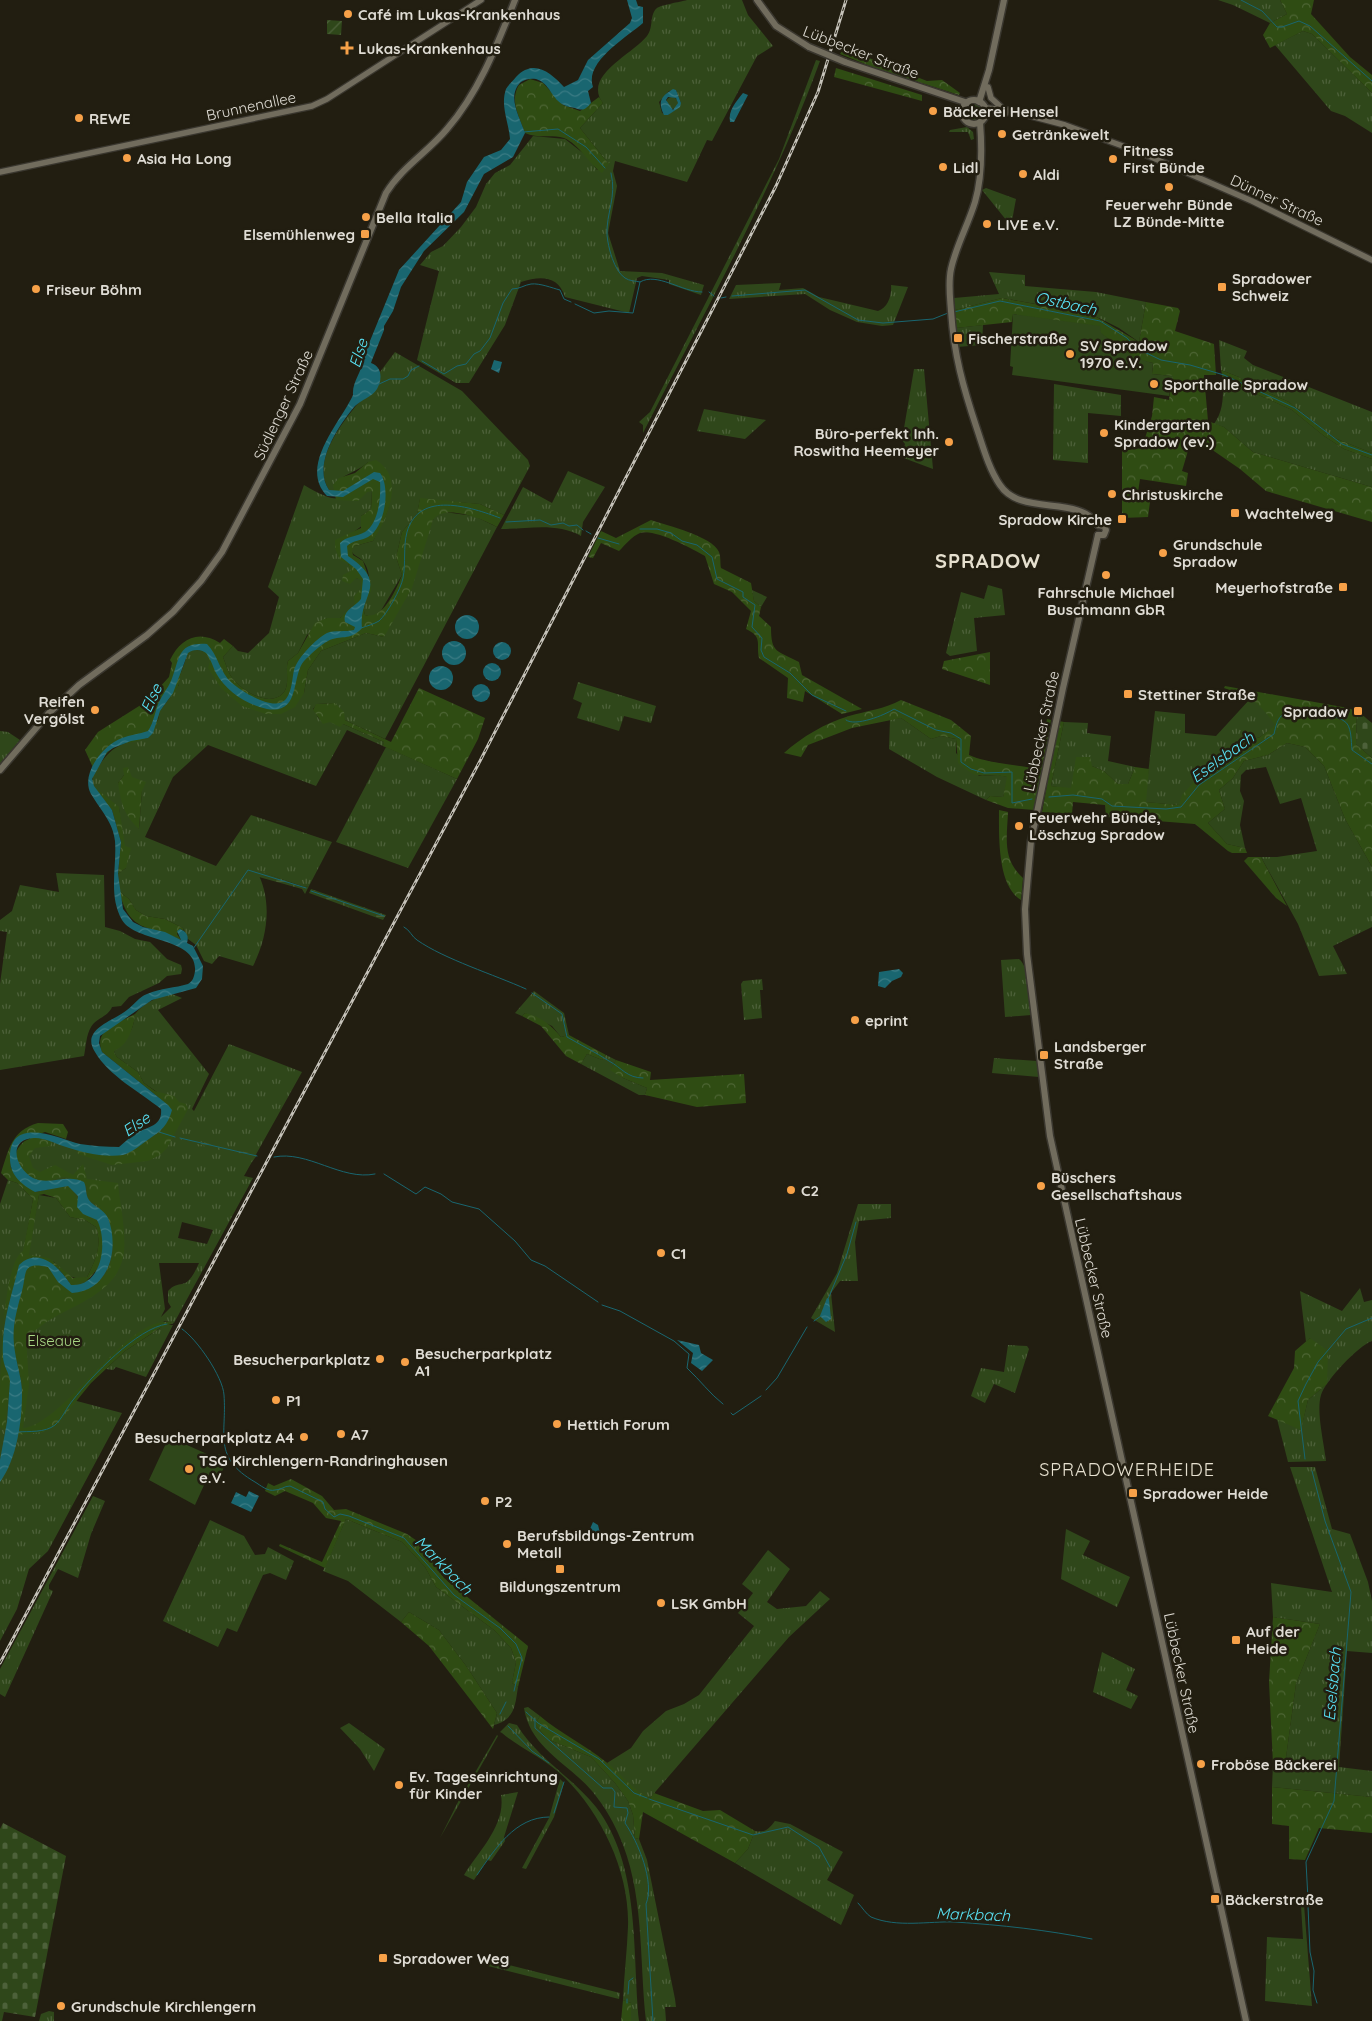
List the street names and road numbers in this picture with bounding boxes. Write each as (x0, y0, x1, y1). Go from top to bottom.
street label: Lübbecker Straße (800, 21, 922, 83)
street label: Brunnenallee (204, 87, 298, 125)
street label: Dünner Straße (1227, 170, 1327, 230)
street label: Südlenger Straße (249, 347, 317, 463)
street label: Lübbecker Straße (1019, 669, 1063, 793)
street label: Lübbecker Straße (1071, 1216, 1117, 1340)
street label: Lübbecker Straße (1160, 1611, 1204, 1735)

